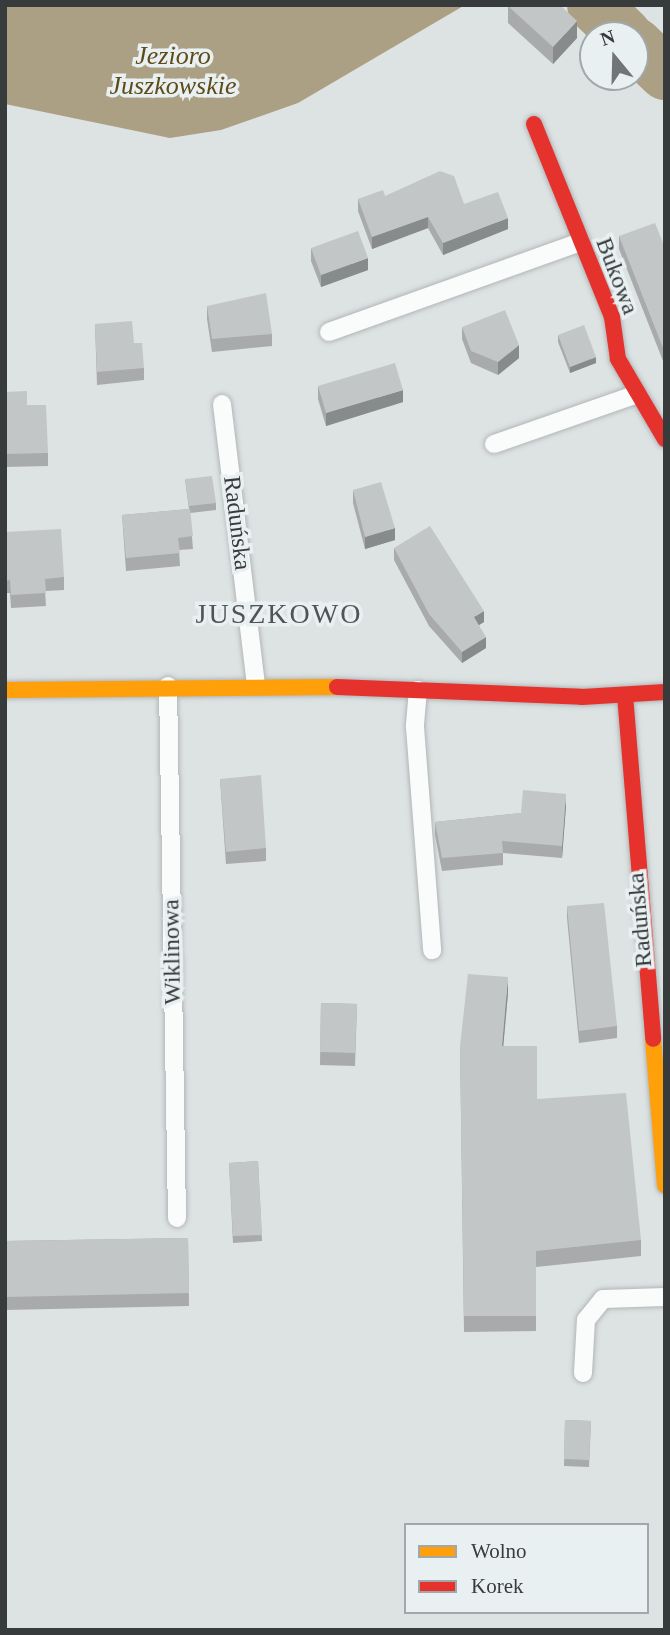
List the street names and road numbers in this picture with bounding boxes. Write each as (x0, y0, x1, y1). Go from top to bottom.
street label: Bukowa (589, 233, 645, 319)
street label: Raduńska (217, 474, 257, 572)
street label: Raduńska (622, 872, 658, 968)
street label: Wiklinowa (157, 899, 187, 1005)

